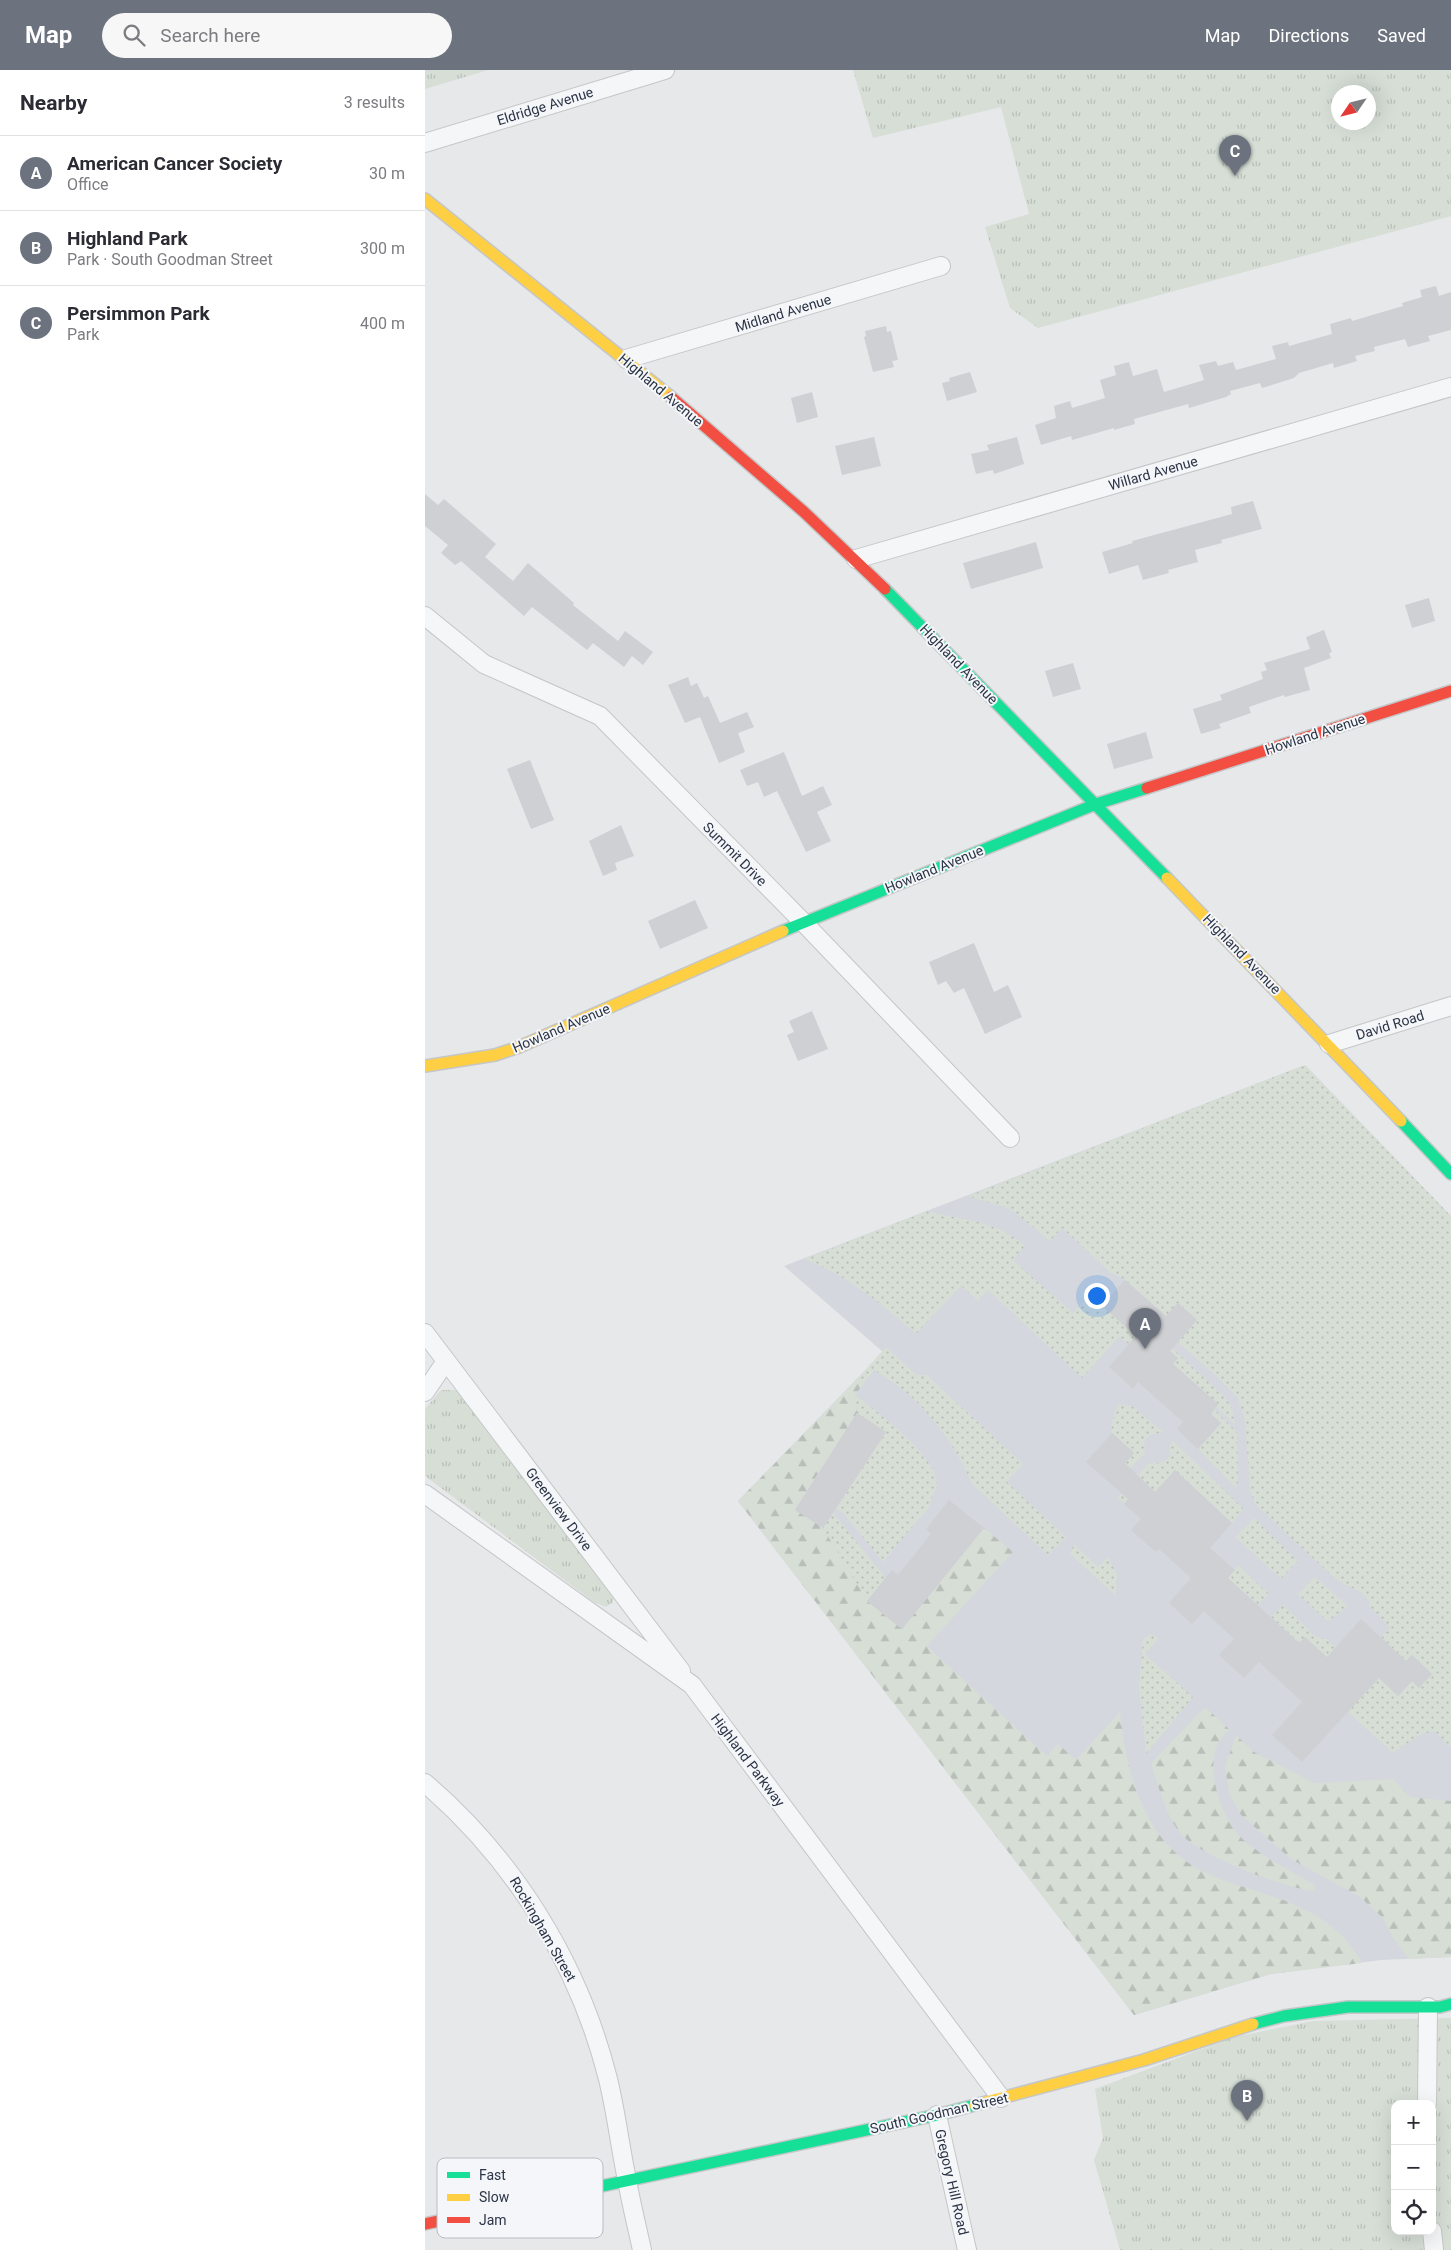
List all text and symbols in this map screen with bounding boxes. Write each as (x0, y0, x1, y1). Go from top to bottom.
search box (102, 13, 452, 58)
text: Map (25, 21, 72, 49)
icon: search (120, 21, 148, 49)
text: Search here (160, 24, 260, 47)
text: Map (1205, 25, 1240, 46)
text: Directions (1268, 25, 1349, 46)
text: Saved (1377, 25, 1426, 46)
street label: Eldridge Avenue (495, 84, 595, 128)
north arrow (1331, 85, 1376, 130)
text: Nearby (20, 91, 87, 115)
text: 3 results (344, 93, 405, 112)
pin: C (1219, 135, 1251, 176)
text: American Cancer Society (67, 152, 282, 175)
text: A (31, 164, 41, 183)
text: 30 m (369, 164, 405, 183)
text: Office (67, 175, 109, 194)
text: Highland Park (67, 227, 188, 250)
text: B (31, 239, 41, 258)
text: 300 m (360, 239, 405, 258)
text: Park · South Goodman Street (67, 250, 273, 269)
street label: Midland Avenue (733, 291, 833, 335)
text: Persimmon Park (67, 302, 210, 325)
text: C (31, 314, 41, 333)
text: 400 m (360, 314, 405, 333)
text: Park (67, 325, 99, 344)
street label: Highland Avenue (616, 350, 706, 430)
street label: Willard Avenue (1107, 453, 1199, 493)
street label: Highland Avenue (917, 621, 1001, 707)
street label: Howland Avenue (1263, 710, 1367, 758)
street label: Summit Drive (700, 819, 770, 889)
street label: Howland Avenue (883, 842, 985, 896)
street label: Highland Avenue (1200, 911, 1284, 997)
street label: Howland Avenue (510, 1000, 612, 1056)
street label: David Road (1354, 1007, 1426, 1043)
your location (1084, 1283, 1110, 1309)
pin: A (1129, 1308, 1161, 1349)
street label: Greenview Drive (523, 1464, 595, 1554)
street label: Highland Parkway (708, 1710, 788, 1810)
street label: Rockingham Street (507, 1874, 580, 1984)
pin: B (1231, 2080, 1263, 2121)
street label: South Goodman Street (868, 2089, 1010, 2137)
map controls (1391, 2100, 1436, 2235)
button: + (1391, 2100, 1436, 2145)
street label: Gregory Hill Road (932, 2127, 972, 2237)
button: − (1391, 2145, 1436, 2190)
legend (437, 2158, 603, 2238)
text: Fast (479, 2167, 506, 2183)
text: Slow (479, 2189, 510, 2205)
button: locate (1391, 2190, 1436, 2235)
text: Jam (479, 2212, 507, 2228)

